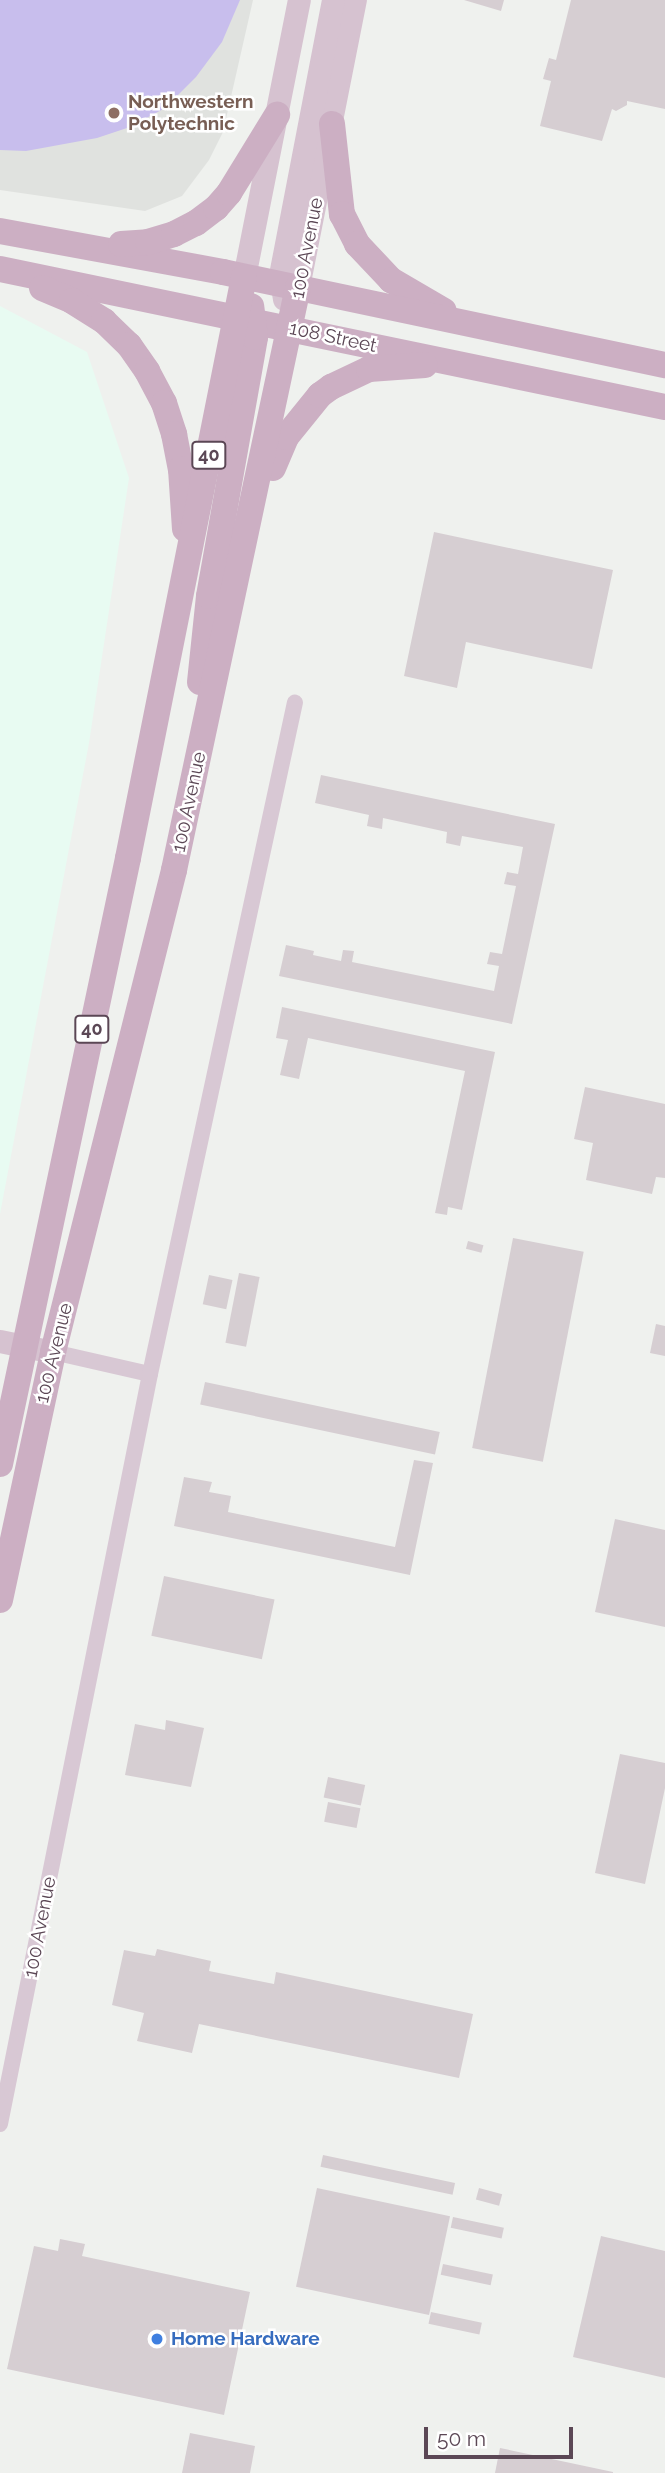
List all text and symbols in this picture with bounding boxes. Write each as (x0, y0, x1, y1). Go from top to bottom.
place label: Northwestern Polytechnic (128, 91, 253, 135)
marker: Northwestern Polytechnic (106, 105, 122, 121)
street label: 100 Avenue (286, 195, 328, 301)
street label: 108 Street (287, 317, 379, 357)
road number: 40 (190, 440, 228, 470)
street label: 100 Avenue (167, 749, 211, 855)
road number: 40 (73, 1014, 111, 1044)
street label: 100 Avenue (30, 1300, 78, 1406)
street label: 100 Avenue (19, 1874, 61, 1980)
place label: Home Hardware (171, 2328, 320, 2350)
marker: Home Hardware (149, 2331, 165, 2347)
scale bar (427, 2414, 576, 2458)
text: 50 m (437, 2426, 486, 2451)

